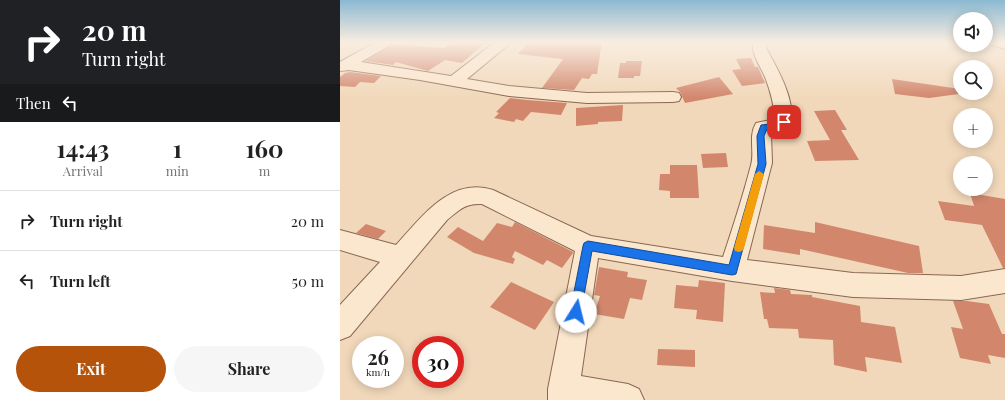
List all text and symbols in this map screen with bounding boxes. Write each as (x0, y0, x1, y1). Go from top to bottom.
text: 20 m (82, 11, 147, 48)
map controls (953, 12, 993, 196)
button: sound (953, 12, 993, 52)
icon: right (16, 16, 68, 68)
text: Turn right (82, 47, 165, 71)
button: search (953, 60, 993, 100)
icon: left (59, 92, 81, 114)
text: Then (16, 93, 51, 113)
pin (767, 105, 801, 139)
button: + (953, 108, 993, 148)
icon: arrive (773, 111, 795, 133)
text: 14:43 (56, 132, 109, 164)
text: 1 (173, 132, 182, 164)
text: 160 (245, 132, 284, 164)
button: − (953, 156, 993, 196)
text: Arrival (63, 162, 103, 179)
text: min (166, 162, 189, 179)
text: m (259, 162, 270, 179)
icon: right (16, 210, 38, 232)
text: Turn right (50, 211, 123, 231)
text: 20 m (291, 211, 324, 231)
icon: left (16, 270, 38, 292)
text: Turn left (50, 271, 111, 291)
text: 50 m (292, 271, 324, 291)
position arrow (555, 291, 597, 333)
speed limit sign: 30 (412, 336, 464, 388)
text: 26 (367, 343, 389, 370)
button: Exit (16, 346, 166, 392)
button: Share (174, 346, 324, 392)
text: km/h (366, 365, 390, 379)

